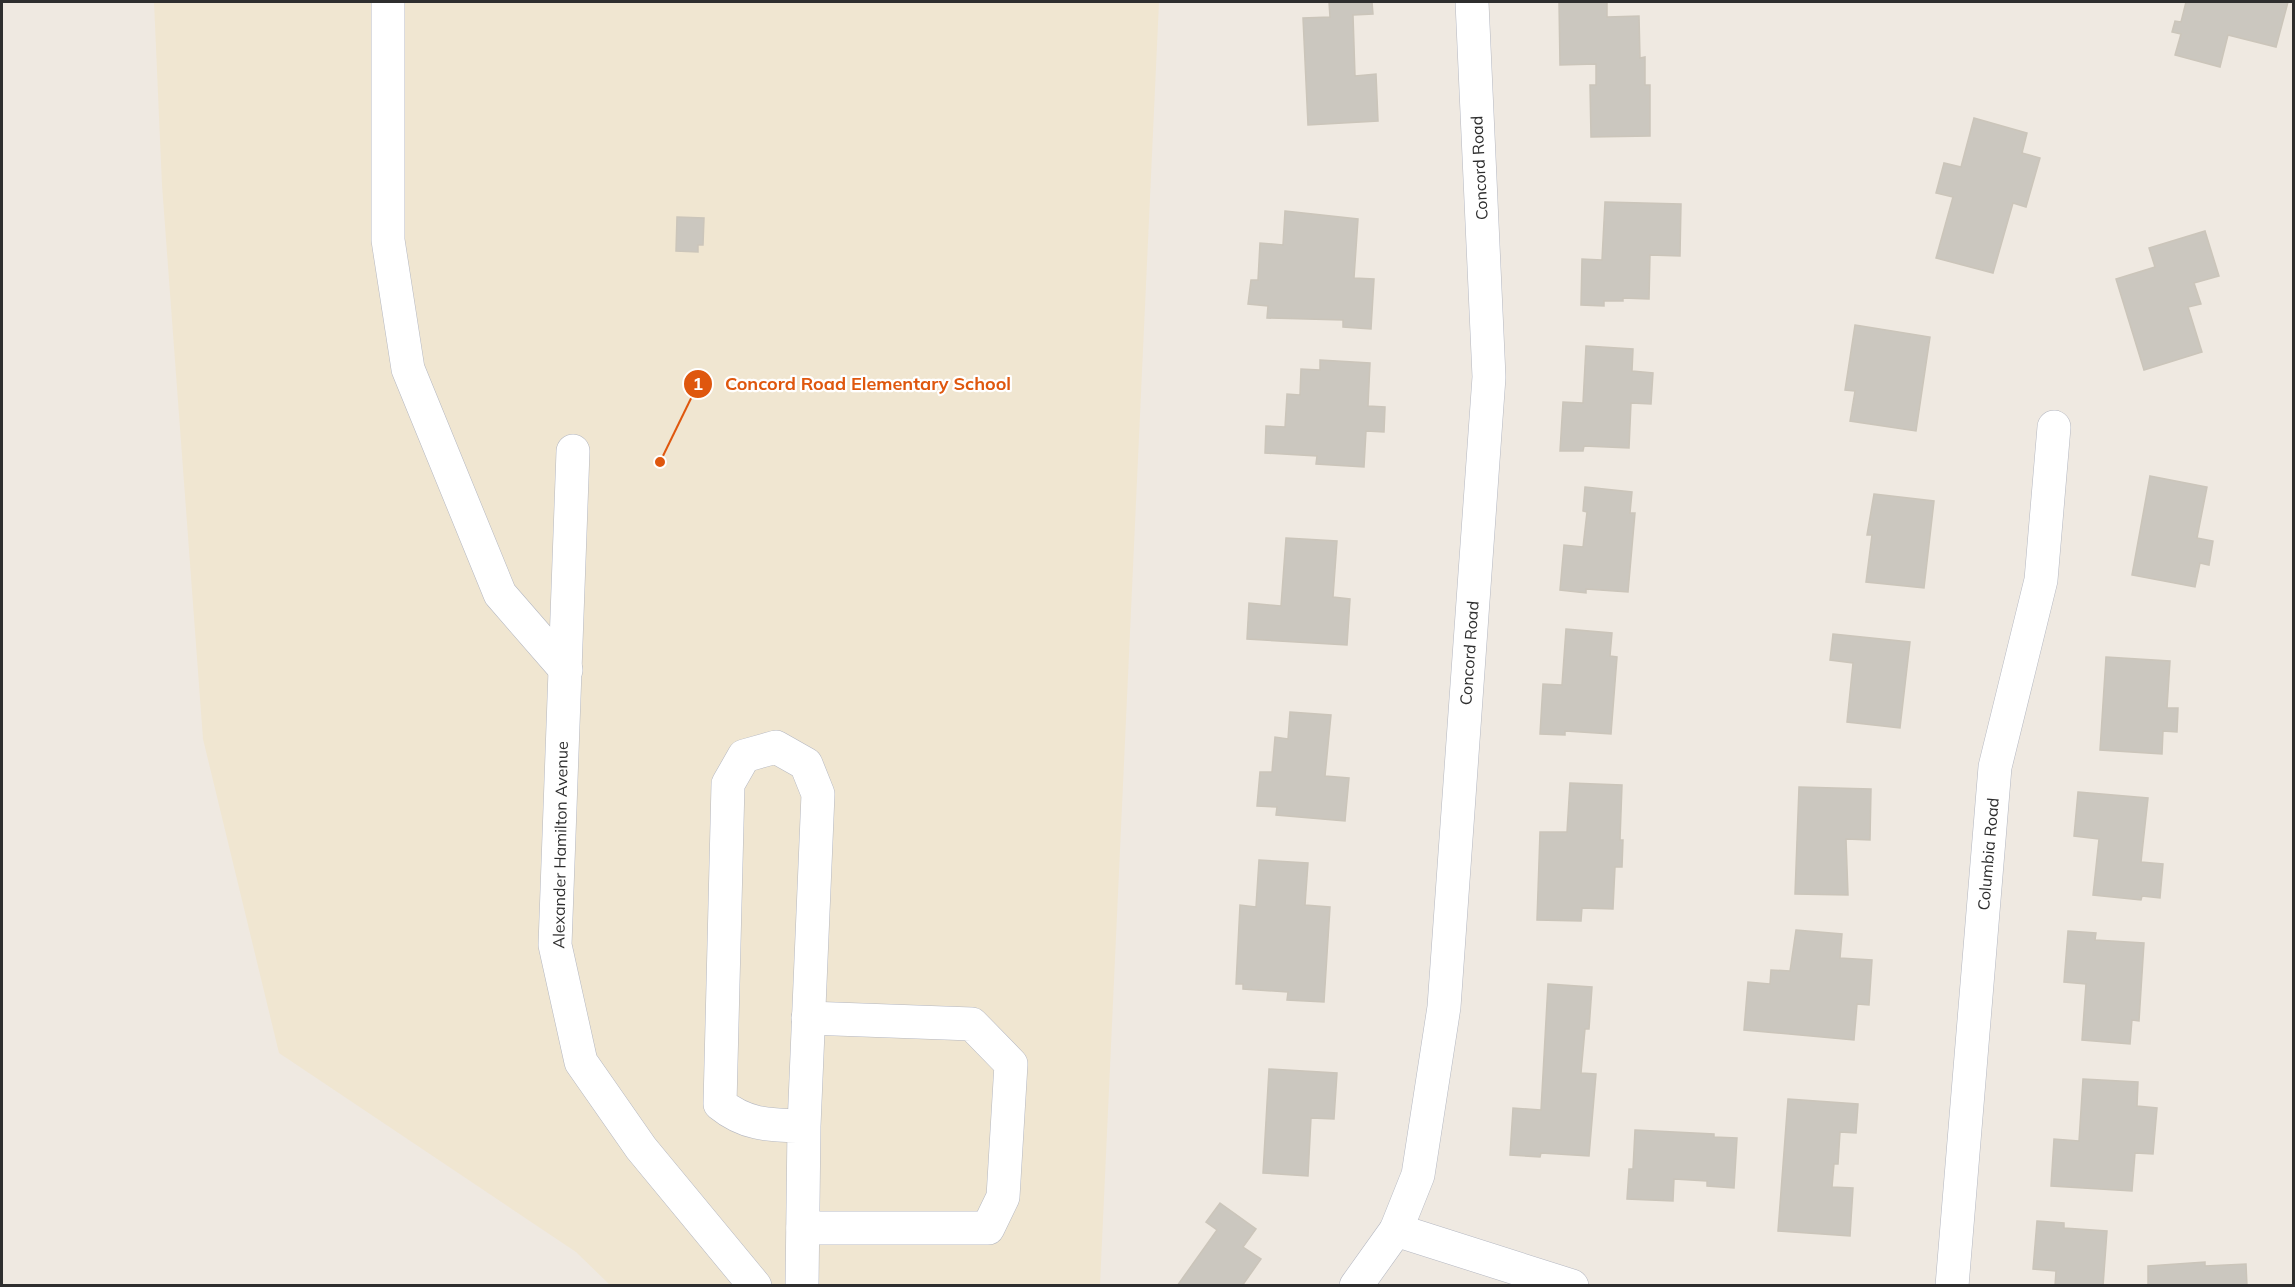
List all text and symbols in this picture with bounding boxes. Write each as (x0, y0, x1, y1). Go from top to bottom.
street label: Concord Road (1466, 115, 1492, 221)
callout: Concord Road Elementary School (683, 366, 1023, 402)
text: 1 (693, 372, 703, 395)
text: Concord Road Elementary School (725, 372, 1011, 395)
street label: Concord Road (1455, 600, 1483, 706)
street label: Alexander Hamilton Avenue (548, 741, 572, 949)
street label: Columbia Road (1973, 797, 2003, 911)

